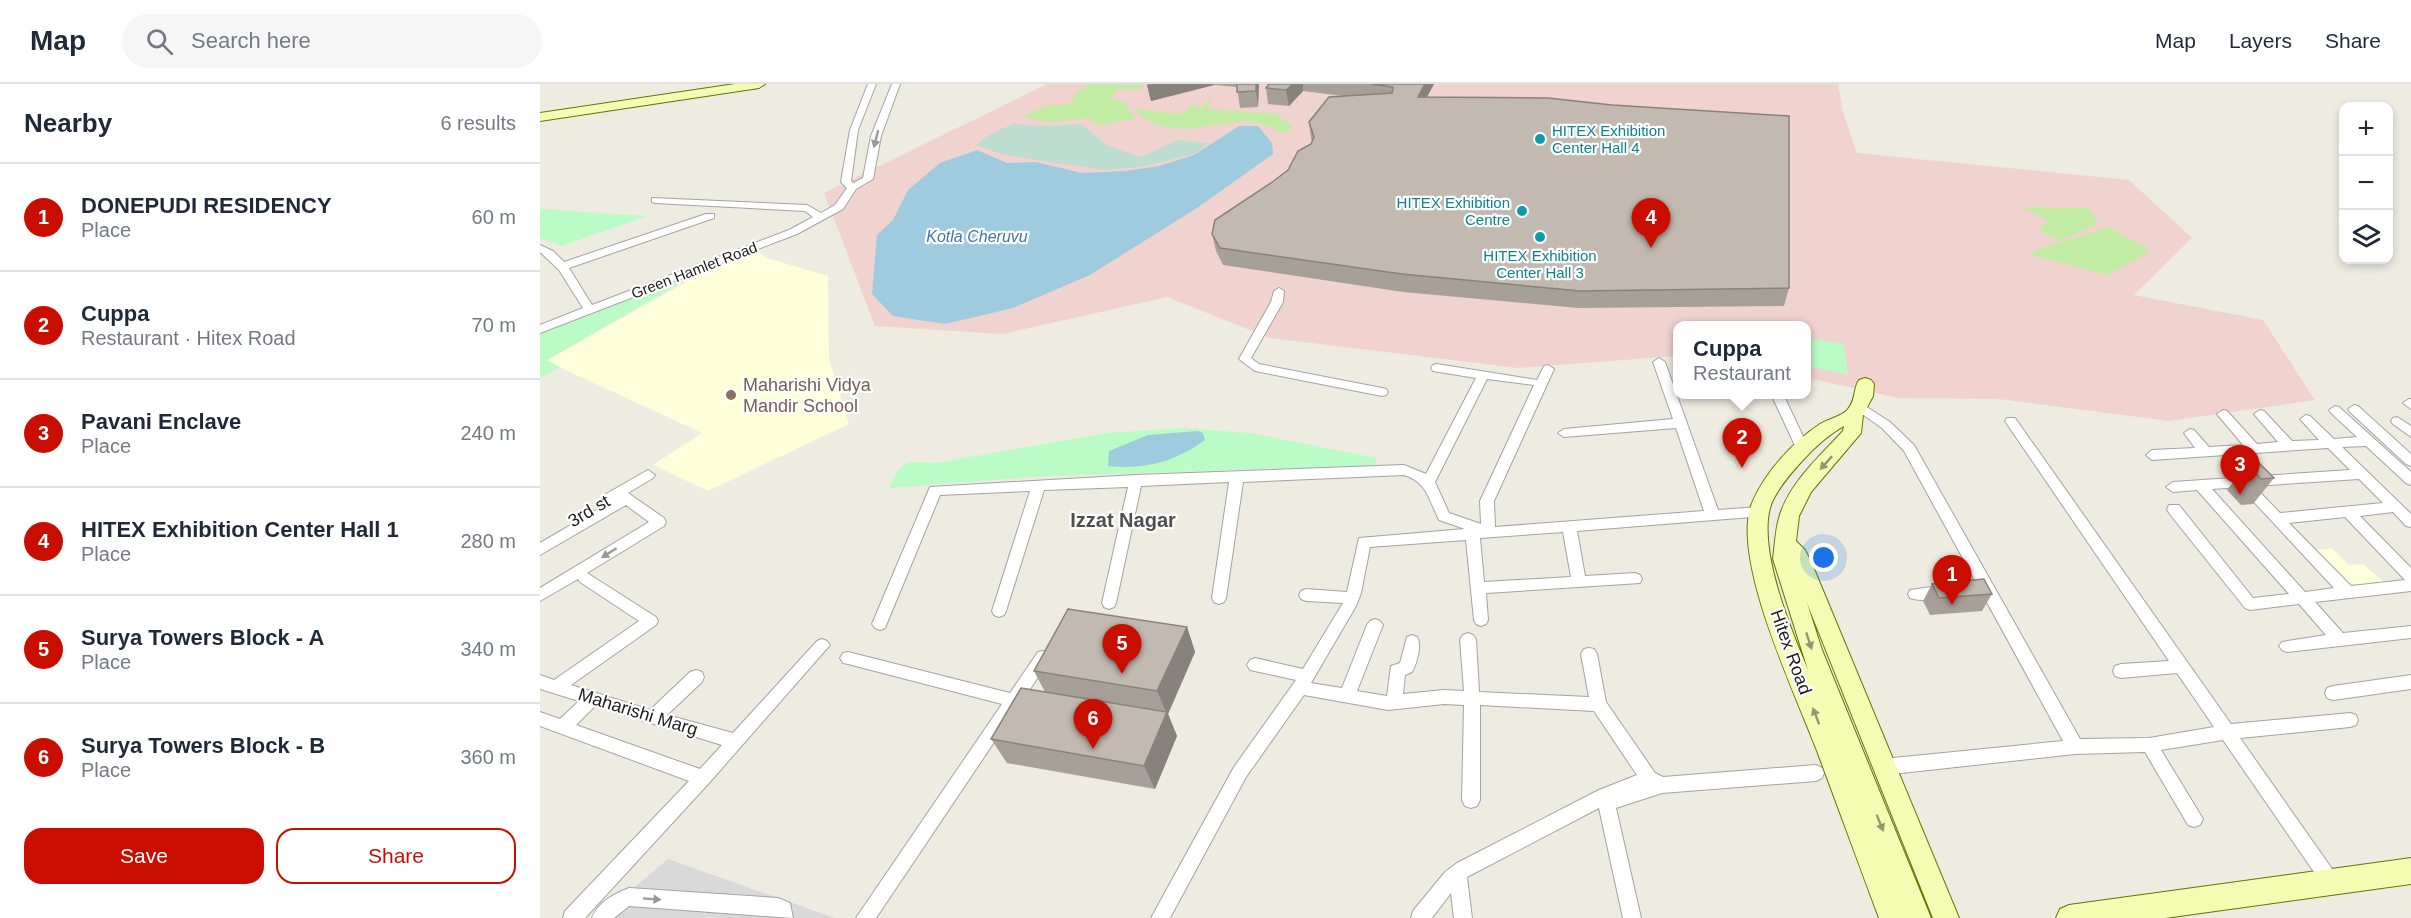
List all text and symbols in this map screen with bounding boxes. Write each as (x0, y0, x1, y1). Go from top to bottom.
search box (122, 14, 542, 68)
text: Map (30, 25, 86, 56)
icon: search (143, 25, 176, 58)
text: Search here (191, 28, 311, 53)
text: Map (2155, 29, 2196, 52)
text: Layers (2229, 29, 2292, 52)
text: Share (2325, 29, 2381, 52)
map controls (2339, 102, 2393, 264)
button: + (2339, 102, 2393, 156)
text: Nearby (24, 108, 112, 138)
text: 6 results (440, 112, 516, 134)
place label: HITEX Exhibition Center Hall 4 (1552, 122, 1665, 156)
one-way arrow (871, 130, 880, 148)
marker: HITEX Exhibition Center Hall 4 (1533, 132, 1547, 146)
button: − (2339, 156, 2393, 210)
text: DONEPUDI RESIDENCY (81, 193, 332, 218)
place label: HITEX Exhibition Centre (1397, 194, 1510, 228)
pin: 4 (1632, 198, 1670, 248)
marker: HITEX Exhibition Centre (1515, 204, 1529, 218)
text: 1 (38, 206, 49, 228)
text: 60 m (472, 206, 516, 228)
button: layers (2339, 210, 2393, 264)
text: Place (81, 219, 131, 241)
water label: Kotla Cheruvu (926, 228, 1028, 245)
marker: HITEX Exhibition Center Hall 3 (1533, 230, 1547, 244)
street label: Green Hamlet Road (629, 238, 759, 302)
place label: HITEX Exhibition Center Hall 3 (1483, 247, 1597, 281)
text: Cuppa (81, 301, 149, 326)
text: 2 (38, 314, 49, 336)
text: 70 m (472, 314, 516, 336)
popup (1673, 321, 1811, 399)
text: Restaurant · Hitex Road (81, 327, 296, 349)
text: Cuppa (1693, 336, 1762, 361)
text: Restaurant (1693, 362, 1791, 384)
place label: Maharishi Vidya Mandir School (743, 375, 872, 416)
marker: Maharishi Vidya Mandir School (724, 388, 738, 402)
text: Pavani Enclave (81, 409, 241, 434)
pin: 2 (1722, 418, 1762, 468)
text: 3 (38, 422, 49, 444)
text: 240 m (460, 422, 516, 444)
text: Place (81, 435, 131, 457)
pin: 3 (2220, 446, 2260, 495)
one-way arrow (1820, 455, 1833, 470)
street label: 3rd st (565, 491, 613, 531)
district label: Izzat Nagar (1070, 509, 1176, 531)
text: HITEX Exhibition Center Hall 1 (81, 517, 399, 542)
text: 4 (38, 530, 49, 552)
text: 280 m (460, 530, 516, 552)
text: Place (81, 543, 131, 565)
your location (1809, 543, 1838, 572)
one-way arrow (601, 547, 617, 558)
pin: 1 (1932, 556, 1972, 605)
street label: Hitex Road (1766, 607, 1816, 697)
pin: 5 (1102, 624, 1142, 674)
text: Surya Towers Block - A (81, 625, 324, 650)
one-way arrow (1804, 632, 1814, 650)
text: 5 (38, 638, 49, 660)
text: 340 m (460, 638, 516, 660)
text: Place (81, 651, 131, 673)
street label: Maharishi Marg (576, 684, 700, 740)
pin: 6 (1074, 700, 1112, 749)
one-way arrow (1810, 707, 1820, 725)
text: Surya Towers Block - B (81, 733, 325, 758)
text: 6 (38, 746, 49, 768)
text: 360 m (460, 746, 516, 768)
text: Place (81, 759, 131, 781)
one-way arrow (1876, 814, 1885, 832)
button: Save (24, 828, 264, 884)
button: Share (276, 828, 516, 884)
one-way arrow (642, 894, 661, 904)

